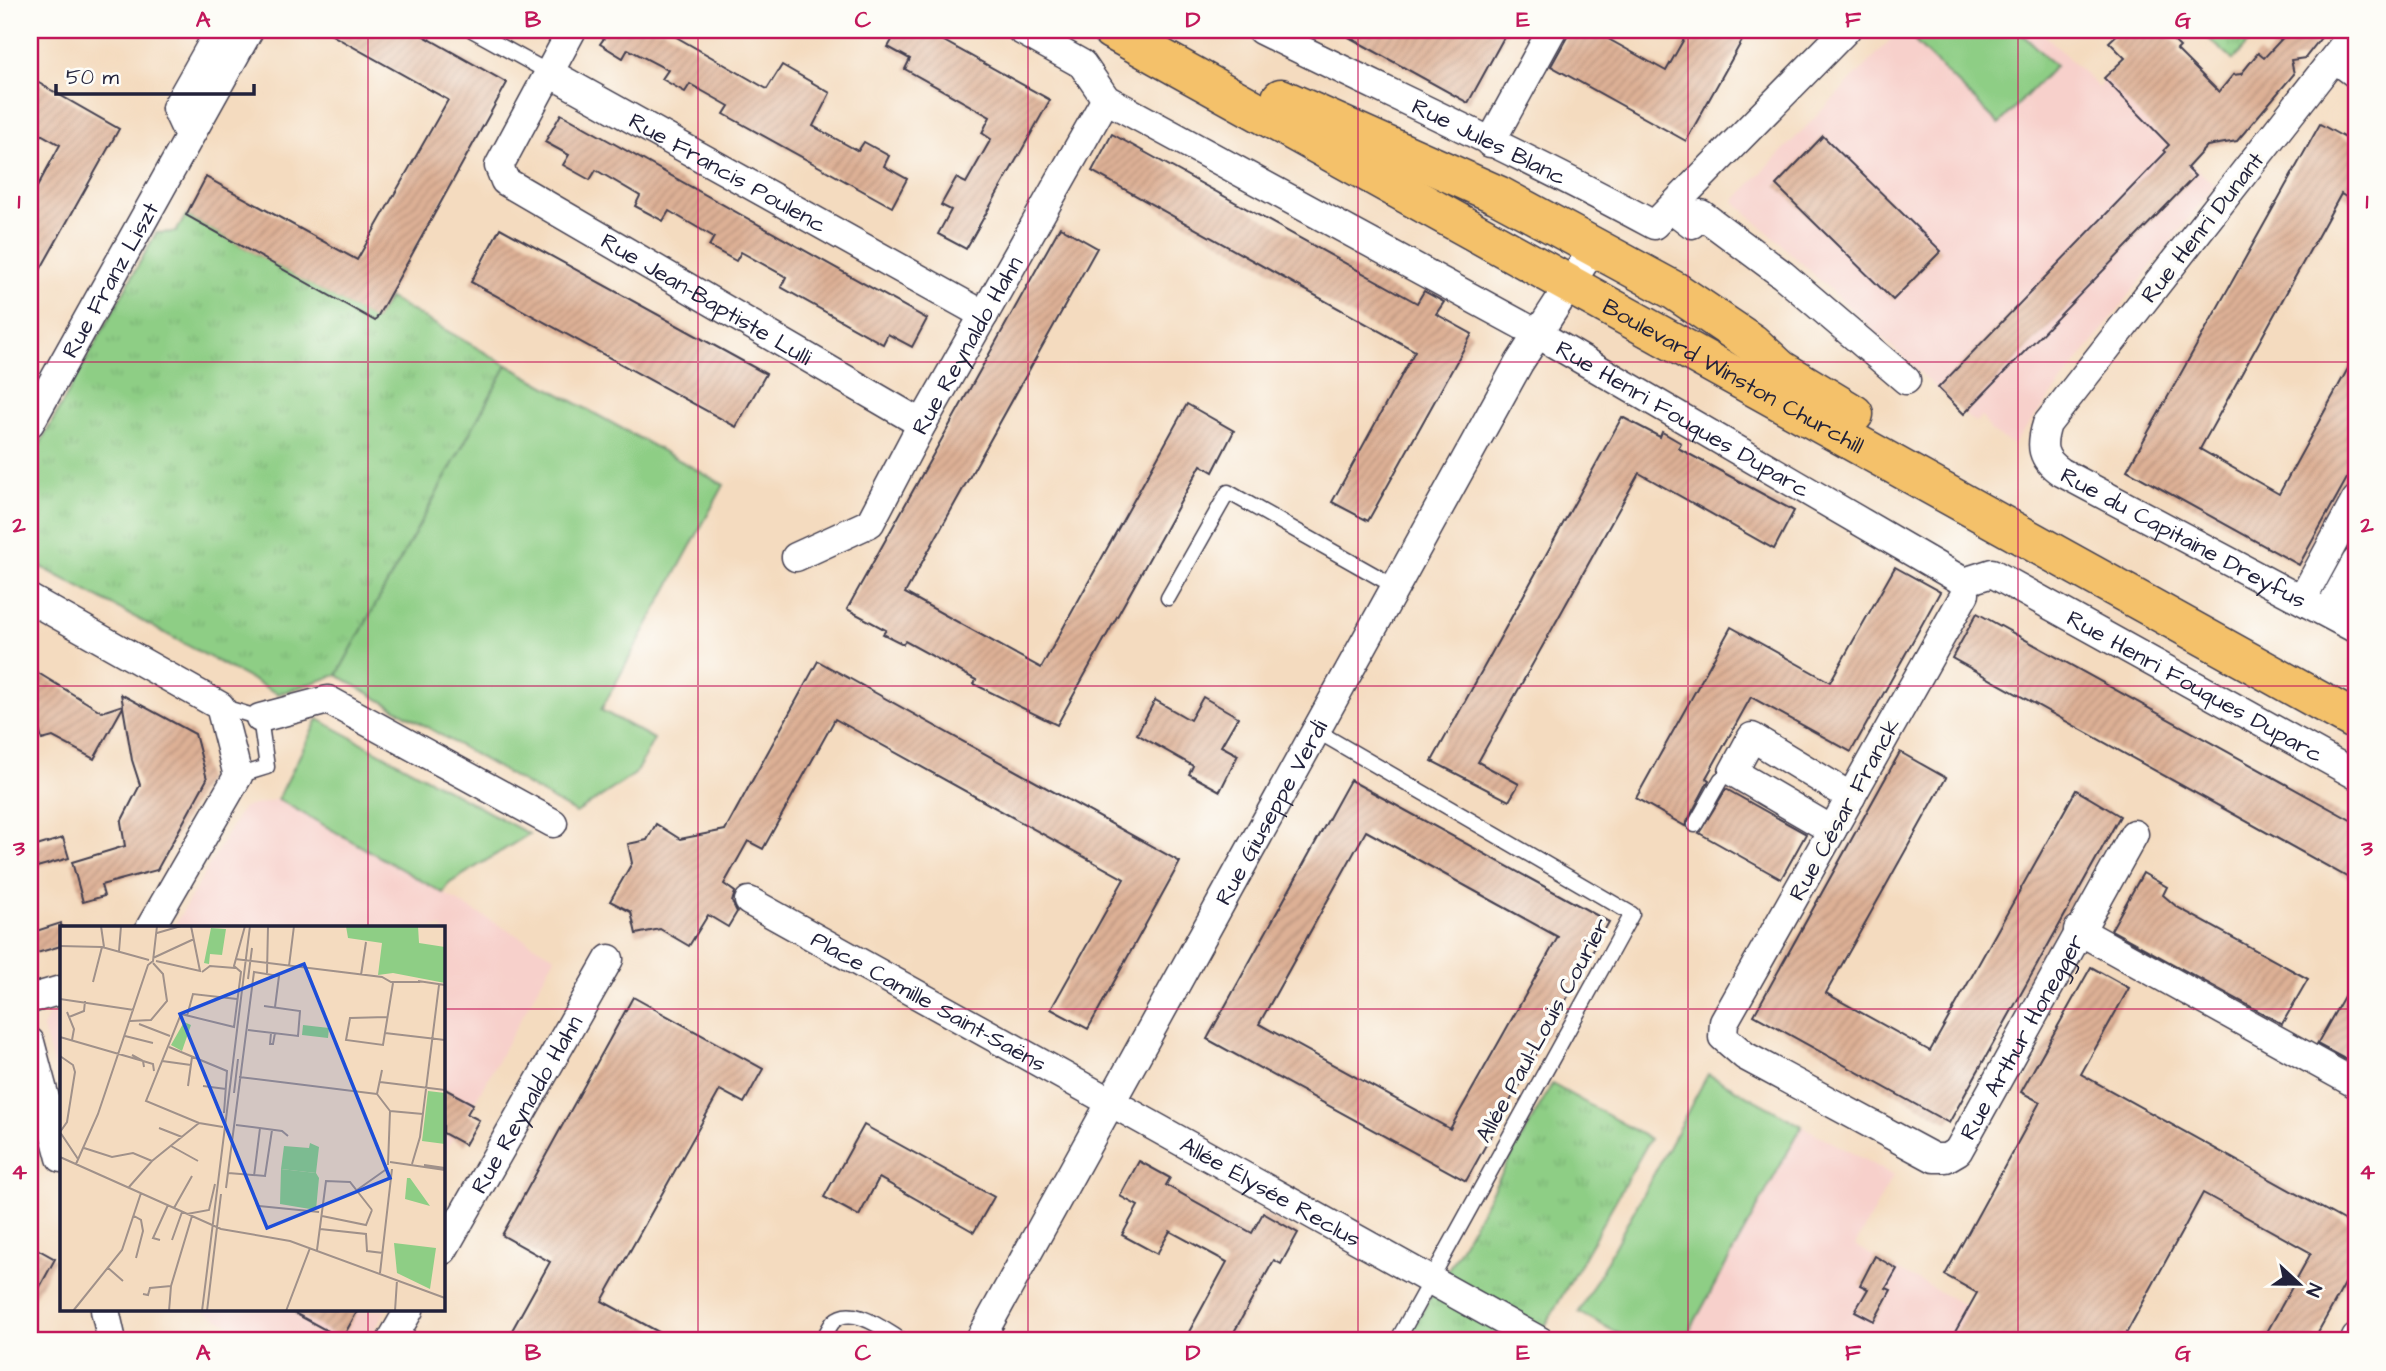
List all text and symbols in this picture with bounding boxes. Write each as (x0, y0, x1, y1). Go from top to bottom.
text: A (196, 4, 211, 36)
text: B (525, 4, 542, 36)
text: C (855, 4, 872, 36)
text: D (1186, 4, 1201, 36)
text: E (1516, 4, 1530, 36)
text: F (1845, 4, 1862, 36)
text: G (2175, 4, 2191, 36)
scale bar (56, 52, 254, 96)
text: 50 m (66, 63, 120, 92)
street label: Rue Jules Blanc (1406, 91, 1572, 193)
street label: Rue Francis Poulenc (623, 105, 832, 241)
street label: Rue Henri Dunant (2134, 145, 2272, 310)
text: 1 (18, 185, 21, 217)
text: 1 (2366, 185, 2369, 217)
street label: Rue Franz Liszt (54, 196, 167, 364)
street label: Rue Jean-Baptiste Lulli (595, 225, 818, 374)
street label: Rue Reynaldo Hahn (904, 250, 1031, 440)
street label: Boulevard Winston Churchill (1597, 291, 1869, 462)
street label: Rue Henri Fouques Duparc (1550, 333, 1815, 506)
street label: Rue du Capitaine Dreyfus (2055, 460, 2312, 617)
text: 2 (11, 509, 26, 541)
text: 2 (2359, 509, 2374, 541)
street label: Rue Henri Fouques Duparc (2061, 603, 2329, 771)
street label: Rue César Franck (1781, 712, 1908, 907)
street label: Rue Giuseppe Verdi (1208, 714, 1336, 911)
text: 3 (12, 832, 25, 864)
text: 3 (2360, 832, 2373, 864)
street label: Allée Paul-Louis Courier (1468, 912, 1618, 1148)
street label: Place Camille Saint-Saëns (805, 924, 1052, 1080)
inset map (60, 926, 444, 1312)
street label: Rue Arthur Honegger (1952, 928, 2093, 1146)
street label: Rue Reynaldo Hahn (464, 1010, 591, 1200)
street label: Allée Élysée Reclus (1174, 1129, 1366, 1255)
text: 4 (11, 1156, 27, 1188)
text: 4 (2359, 1156, 2375, 1188)
north arrow (2264, 1248, 2334, 1318)
text: N (2299, 1279, 2328, 1300)
text: A (196, 1337, 211, 1369)
text: B (525, 1337, 542, 1369)
text: C (855, 1337, 872, 1369)
text: D (1186, 1337, 1201, 1369)
text: E (1516, 1337, 1530, 1369)
text: F (1845, 1337, 1862, 1369)
text: G (2175, 1337, 2191, 1369)

